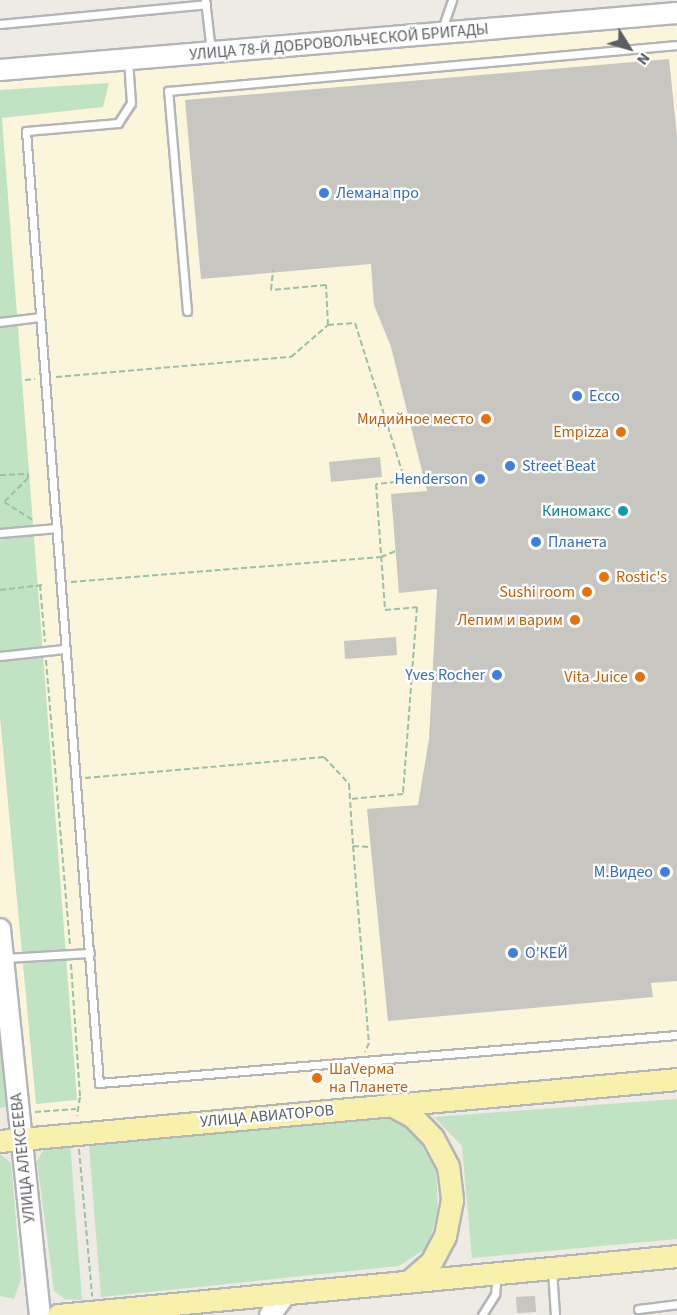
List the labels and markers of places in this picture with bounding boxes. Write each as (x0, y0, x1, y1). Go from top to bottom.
place label: Лемана про (336, 183, 419, 203)
marker: Лемана про (317, 186, 331, 200)
place label: Ecco (589, 386, 620, 406)
marker: Ecco (570, 389, 584, 403)
place label: Мидийное место (357, 409, 474, 429)
marker: Мидийное место (479, 412, 493, 426)
place label: Empizza (553, 422, 609, 442)
marker: Empizza (614, 425, 628, 439)
place label: Street Beat (522, 456, 596, 476)
marker: Street Beat (503, 459, 517, 473)
place label: Henderson (394, 469, 468, 489)
marker: Henderson (473, 472, 487, 486)
place label: Киномакс (542, 501, 611, 521)
marker: Киномакс (616, 504, 630, 518)
place label: Планета (548, 532, 607, 552)
marker: Планета (529, 535, 543, 549)
place label: Rostic's (616, 567, 667, 587)
marker: Rostic's (597, 570, 611, 584)
place label: Sushi room (499, 582, 575, 602)
marker: Sushi room (580, 585, 594, 599)
place label: Лепим и варим (457, 610, 563, 630)
marker: Лепим и варим (568, 613, 582, 627)
place label: Yves Rocher (405, 665, 485, 685)
place label: Vita Juice (564, 667, 628, 687)
marker: Yves Rocher (490, 668, 504, 682)
marker: Vita Juice (633, 670, 647, 684)
place label: М.Видео (594, 862, 653, 882)
marker: М.Видео (658, 865, 672, 879)
place label: О’КЕЙ (525, 943, 568, 963)
marker: О’КЕЙ (506, 946, 520, 960)
place label: ШаVерма на Планете (329, 1059, 408, 1097)
marker: ШаVерма на Планете (310, 1071, 324, 1085)

